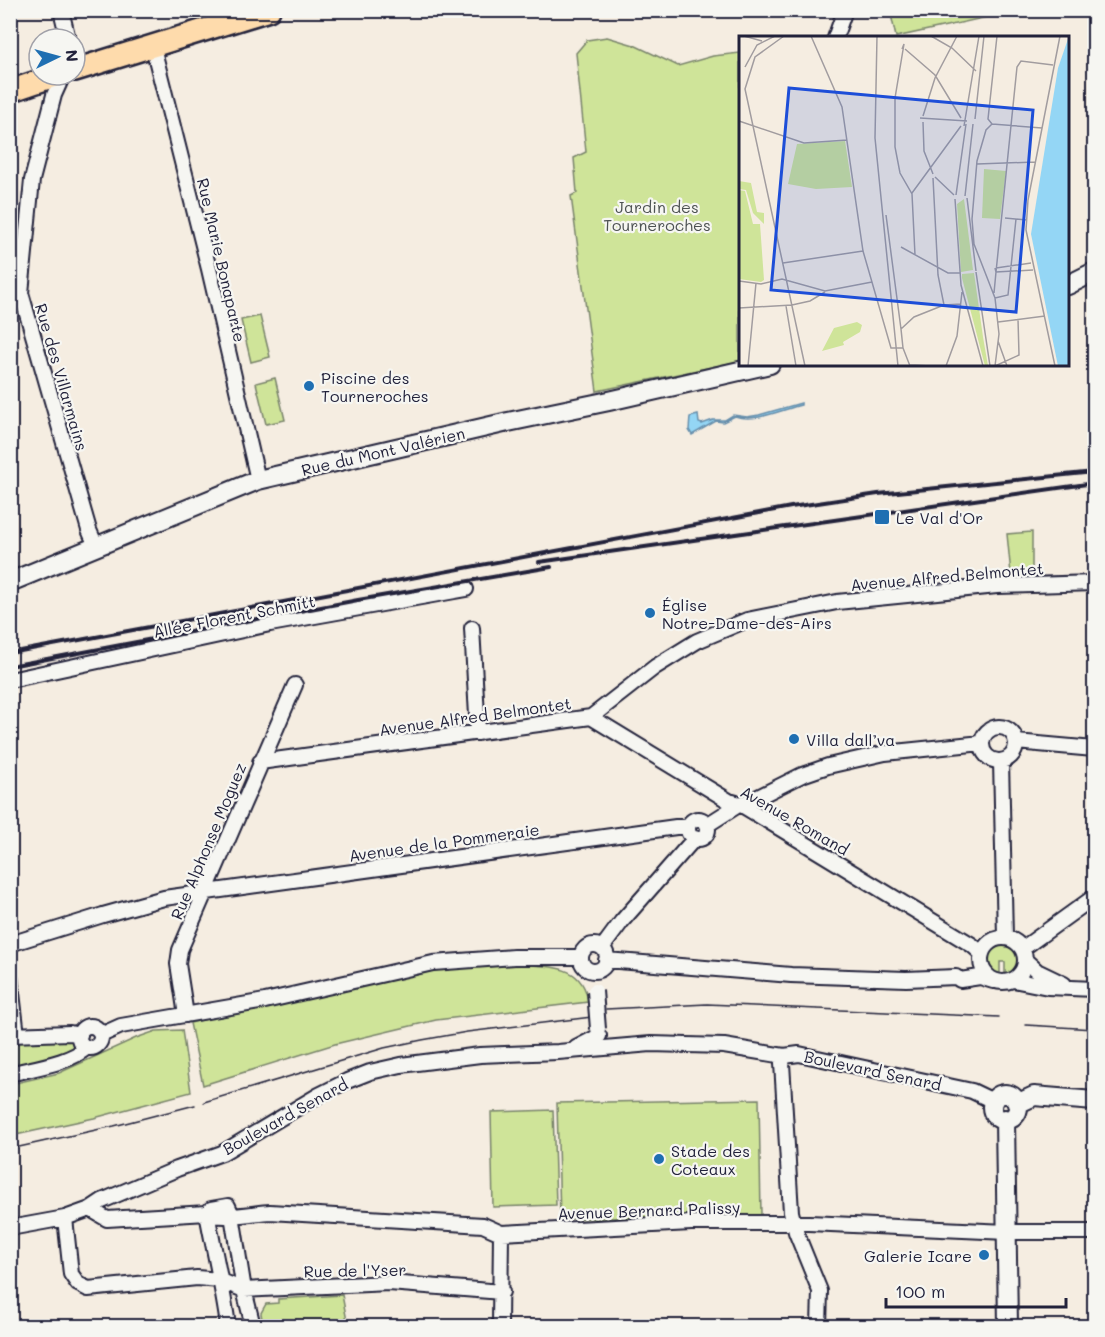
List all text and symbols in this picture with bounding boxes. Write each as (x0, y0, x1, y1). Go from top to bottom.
north arrow (27, 27, 87, 87)
inset map (739, 36, 1069, 366)
text: N (61, 49, 83, 63)
street label: Rue Marie Bonaparte (193, 176, 251, 344)
park label: Jardin des Tourneroches (603, 196, 711, 235)
street label: Rue des Villarmains (31, 301, 93, 453)
place label: Piscine des Tourneroches (321, 367, 429, 406)
marker: Piscine des Tourneroches (302, 379, 316, 393)
street label: Rue du Mont Valérien (299, 422, 467, 480)
place label: Le Val d'Or (896, 507, 983, 528)
marker: Le Val d'Or (873, 508, 891, 526)
street label: Avenue Alfred Belmontet (849, 557, 1045, 595)
street label: Allée Florent Schmitt (151, 590, 317, 642)
place label: Église Notre-Dame-des-Airs (662, 594, 832, 633)
marker: Église Notre-Dame-des-Airs (643, 606, 657, 620)
street label: Avenue Alfred Belmontet (378, 692, 572, 740)
place label: Villa dall’va (806, 729, 895, 750)
marker: Villa dall’va (787, 732, 801, 746)
street label: Rue Alphonse Moguez (165, 759, 251, 923)
street label: Avenue Romand (737, 780, 853, 860)
street label: Avenue de la Pommeraie (347, 818, 541, 866)
street label: Boulevard Senard (802, 1045, 944, 1095)
street label: Boulevard Senard (219, 1073, 351, 1159)
place label: Stade des Coteaux (671, 1140, 750, 1179)
marker: Stade des Coteaux (652, 1152, 666, 1166)
street label: Avenue Bernard Palissy (557, 1196, 741, 1224)
place label: Galerie Icare (864, 1245, 972, 1266)
marker: Galerie Icare (977, 1248, 991, 1262)
street label: Rue de l'Yser (303, 1259, 407, 1281)
scale bar (886, 1271, 1066, 1309)
text: 100 m (895, 1279, 945, 1303)

